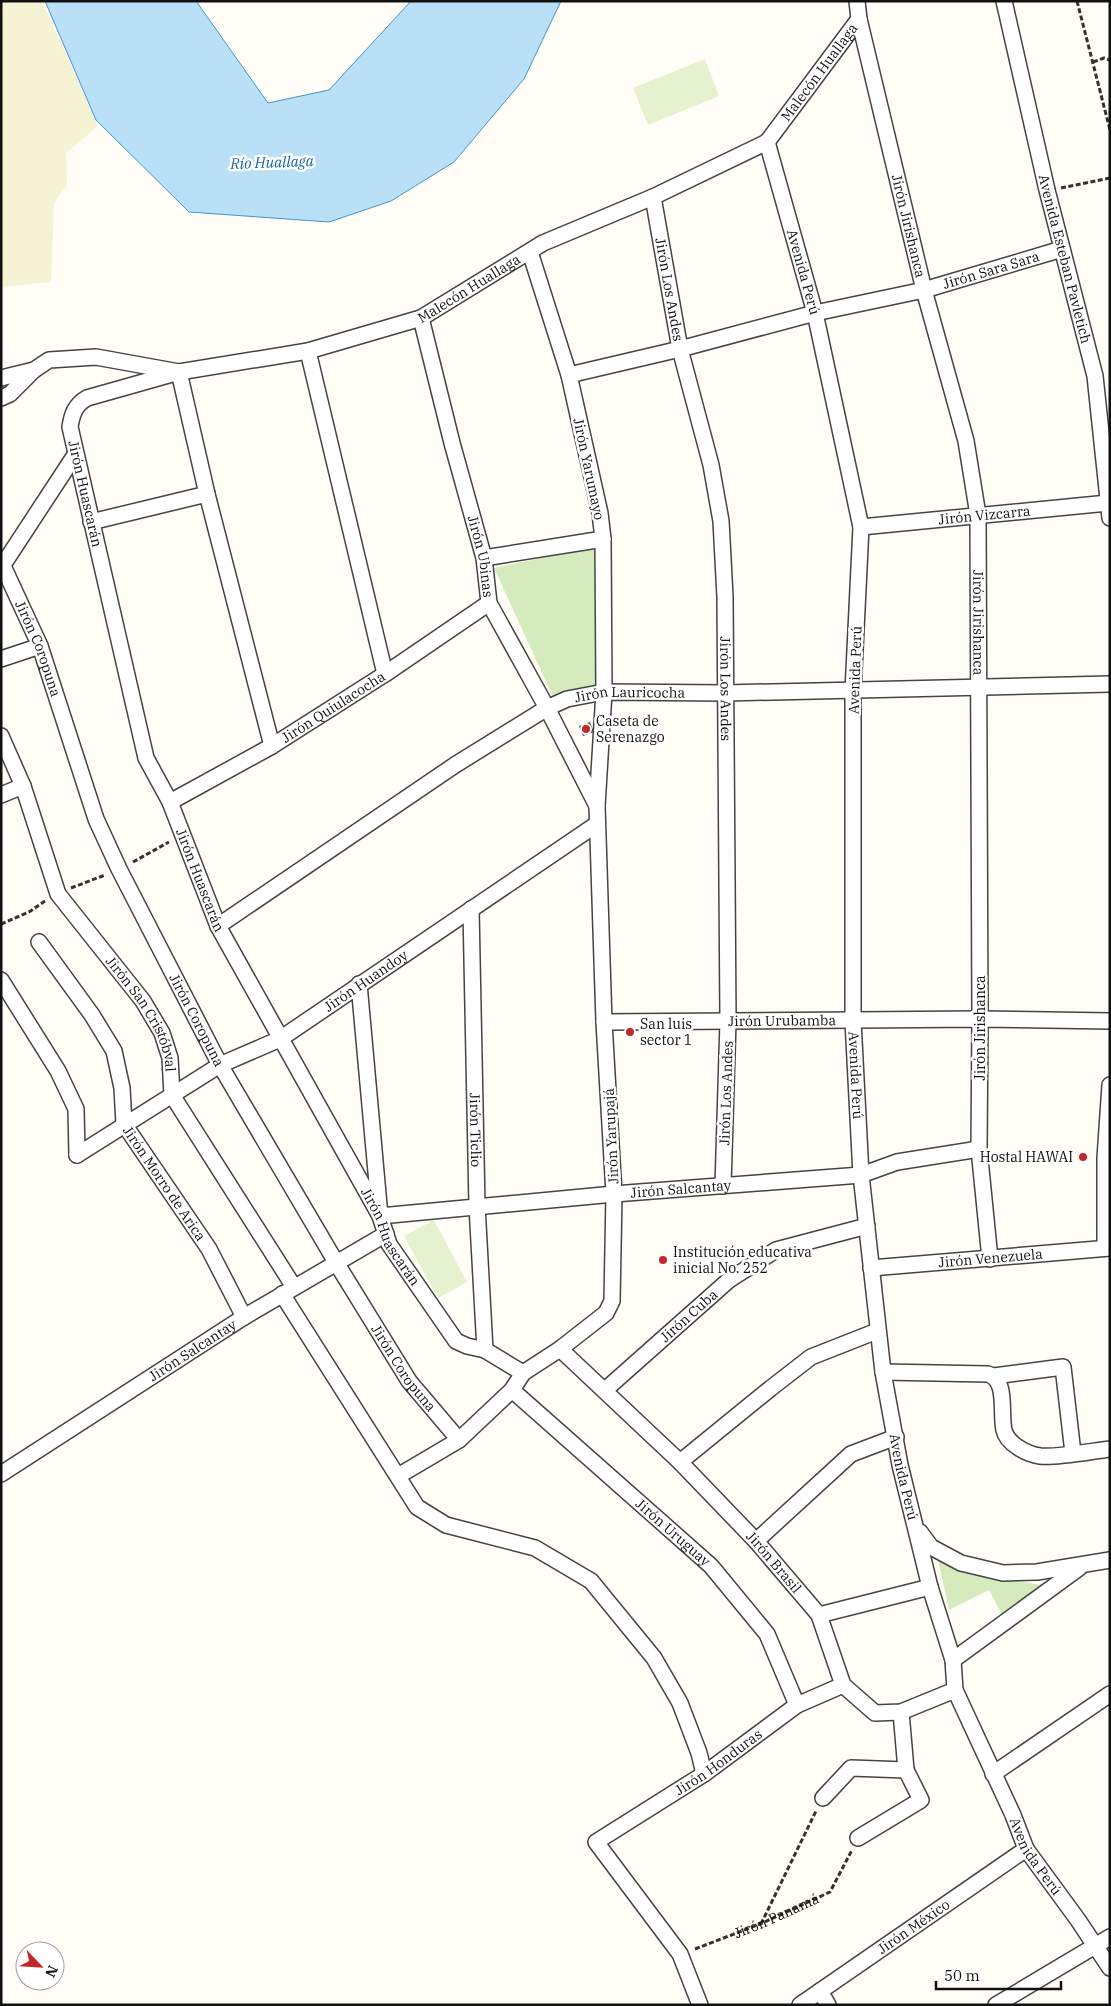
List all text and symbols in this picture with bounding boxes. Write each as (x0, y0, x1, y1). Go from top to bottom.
street label: Malecón Huallaga (777, 20, 862, 125)
water label: Río Huallaga (229, 151, 315, 173)
street label: Jirón Jirishanca (888, 173, 930, 280)
street label: Avenida Esteban Pavletich (1035, 173, 1095, 346)
street label: Avenida Perú (783, 227, 824, 317)
street label: Jirón Los Andes (651, 236, 688, 343)
street label: Jirón Sara Sara (941, 247, 1042, 293)
street label: Malecón Huallaga (414, 250, 524, 327)
street label: Jirón Yarumayo (569, 416, 609, 522)
street label: Jirón Huascarán (64, 439, 106, 549)
street label: Jirón Vizcarra (938, 502, 1032, 528)
street label: Jirón Ubinas (464, 513, 497, 599)
street label: Jirón Jirishanca (969, 570, 988, 676)
street label: Jirón Coropuna (11, 598, 65, 699)
street label: Avenida Perú (844, 625, 866, 714)
street label: Jirón Los Andes (716, 636, 735, 741)
street label: Jirón Quiulacocha (278, 667, 389, 747)
street label: Jirón Lauricocha (573, 682, 686, 706)
place label: Caseta de Serenazgo (596, 712, 665, 746)
marker: Caseta de Serenazgo (580, 723, 592, 735)
street label: Jirón Huascarán (172, 826, 228, 935)
street label: Jirón Huandoy (320, 946, 412, 1016)
street label: Jirón San Cristóbval (102, 953, 180, 1072)
street label: Jirón Coropuna (166, 971, 228, 1070)
street label: Jirón Jirishanca (971, 975, 989, 1081)
street label: Jirón Urubamba (728, 1011, 837, 1030)
place label: San luis sector 1 (640, 1015, 692, 1049)
marker: San luis sector 1 (624, 1026, 636, 1038)
street label: Avenida Perú (845, 1031, 867, 1120)
street label: Jirón Los Andes (715, 1040, 737, 1146)
street label: Jirón Yarupajá (599, 1087, 623, 1184)
street label: Jirón Ticlio (466, 1093, 485, 1167)
street label: Jirón Morro de Arica (119, 1122, 210, 1245)
place label: Hostal HAWAI (980, 1148, 1073, 1166)
marker: Hostal HAWAI (1077, 1151, 1089, 1163)
street label: Jirón Salcantay (630, 1176, 732, 1202)
street label: Jirón Huascarán (357, 1185, 424, 1289)
place label: Institución educativa inicial No. 252 (673, 1243, 812, 1277)
street label: Jirón Venezuela (938, 1245, 1044, 1271)
marker: Institución educativa inicial No. 252 (657, 1254, 669, 1266)
street label: Jirón Cuba (656, 1285, 722, 1346)
street label: Jirón Salcantay (145, 1315, 240, 1385)
street label: Jirón Coropuna (367, 1321, 440, 1416)
street label: Avenida Perú (885, 1432, 922, 1522)
street label: Jirón Uruguay (632, 1495, 715, 1571)
street label: Jirón Brasil (742, 1527, 805, 1597)
street label: Jirón Honduras (671, 1725, 766, 1799)
street label: Avenida Perú (1006, 1815, 1066, 1899)
street label: Jirón Panamá (731, 1889, 822, 1942)
street label: Jirón México (874, 1895, 953, 1958)
north arrow (15, 1941, 65, 1991)
scale bar (936, 1958, 1061, 1990)
text: N (41, 1963, 62, 1980)
text: 50 m (944, 1966, 980, 1985)

